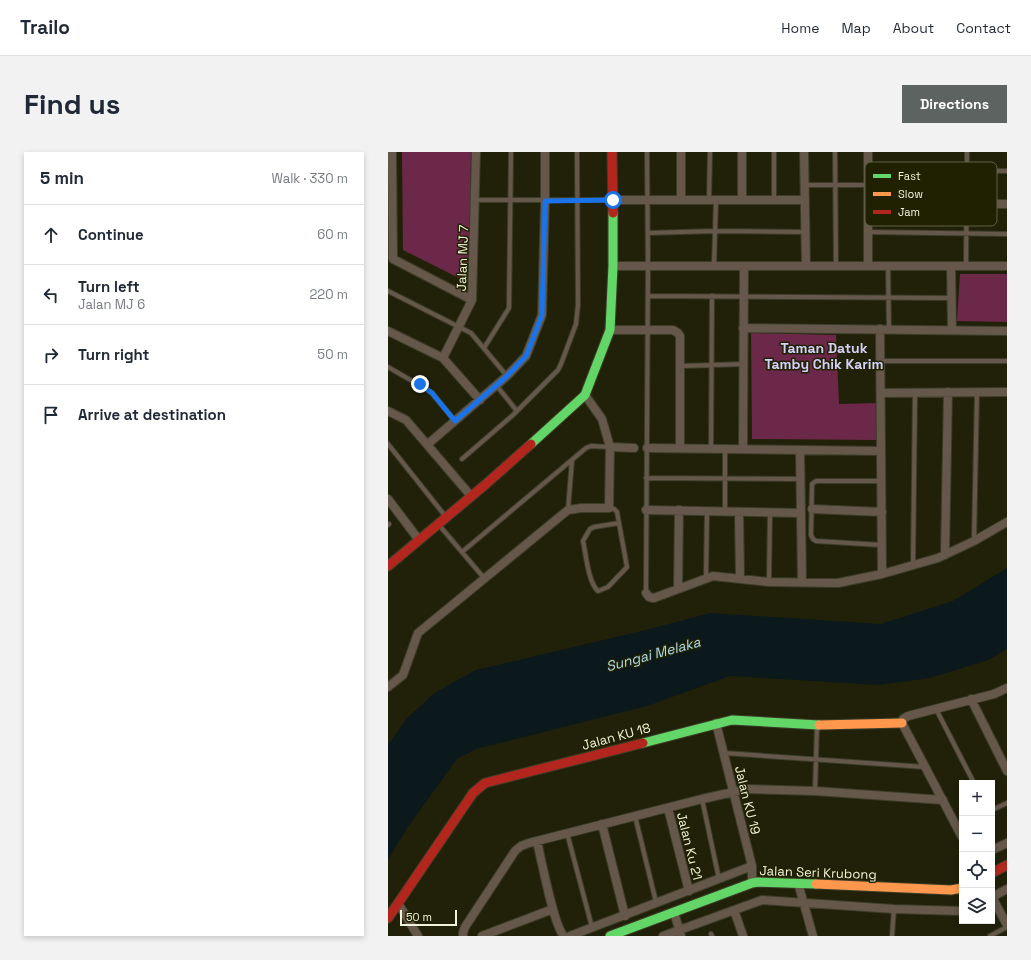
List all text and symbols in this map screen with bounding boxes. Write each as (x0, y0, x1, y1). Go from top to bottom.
text: Trailo (20, 15, 70, 40)
text: Home (781, 19, 819, 37)
text: Map (841, 19, 871, 37)
text: About (893, 19, 934, 37)
text: Contact (956, 19, 1011, 37)
button: Directions (902, 85, 1007, 123)
text: Find us (24, 86, 121, 122)
legend (865, 162, 997, 226)
text: 5 min (40, 167, 84, 189)
text: Fast (898, 169, 921, 183)
text: Walk · 330 m (271, 170, 348, 187)
text: Slow (898, 187, 923, 201)
route start (604, 191, 622, 209)
text: Jam (898, 205, 920, 219)
icon: ahead (40, 224, 62, 246)
street label: Jalan MJ 7 (453, 224, 472, 292)
text: Continue (78, 225, 144, 244)
text: 60 m (317, 226, 348, 243)
text: Turn left (78, 277, 140, 296)
icon: left (40, 284, 62, 306)
text: 220 m (309, 286, 348, 303)
text: Jalan MJ 6 (78, 296, 145, 313)
district label: Taman Datuk Tamby Chik Karim (764, 339, 884, 373)
icon: right (40, 344, 62, 366)
text: Turn right (78, 345, 149, 364)
text: 50 m (317, 346, 348, 363)
route end (411, 375, 429, 393)
icon: arrive (40, 404, 62, 426)
text: Arrive at destination (78, 405, 226, 424)
water label: Sungai Melaka (604, 632, 703, 675)
street label: Jalan KU 18 (580, 719, 652, 754)
street label: Jalan KU 19 (731, 764, 764, 836)
map controls (959, 780, 995, 924)
button: + (959, 780, 995, 816)
street label: Jalan Ku 21 (673, 810, 706, 882)
button: − (959, 816, 995, 852)
button: locate (959, 852, 995, 888)
street label: Jalan Seri Krubong (759, 862, 877, 883)
button: layers (959, 888, 995, 924)
scale bar (400, 908, 457, 927)
text: 50 m (406, 910, 432, 924)

